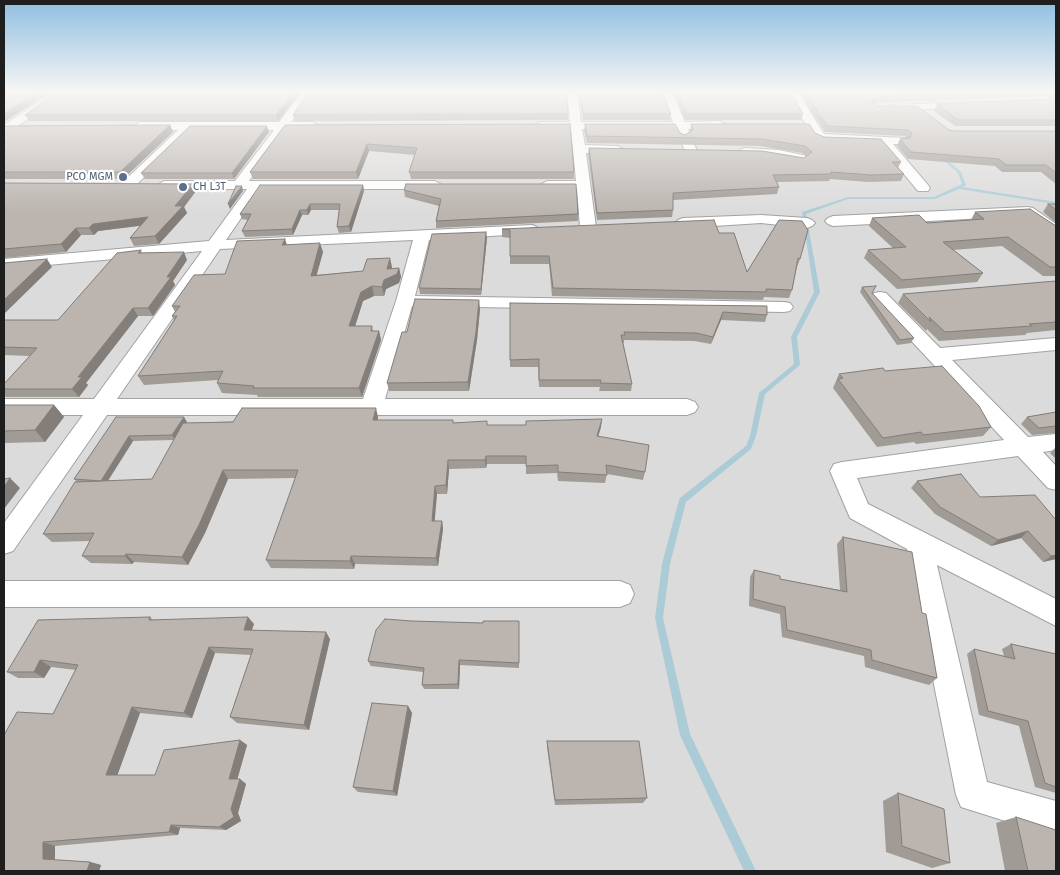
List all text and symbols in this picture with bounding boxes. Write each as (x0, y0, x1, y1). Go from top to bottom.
place label: PCO MGM (66, 170, 113, 184)
marker: PCO MGM (117, 171, 129, 183)
place label: CH L3T (193, 180, 226, 194)
marker: CH L3T (177, 181, 189, 193)

